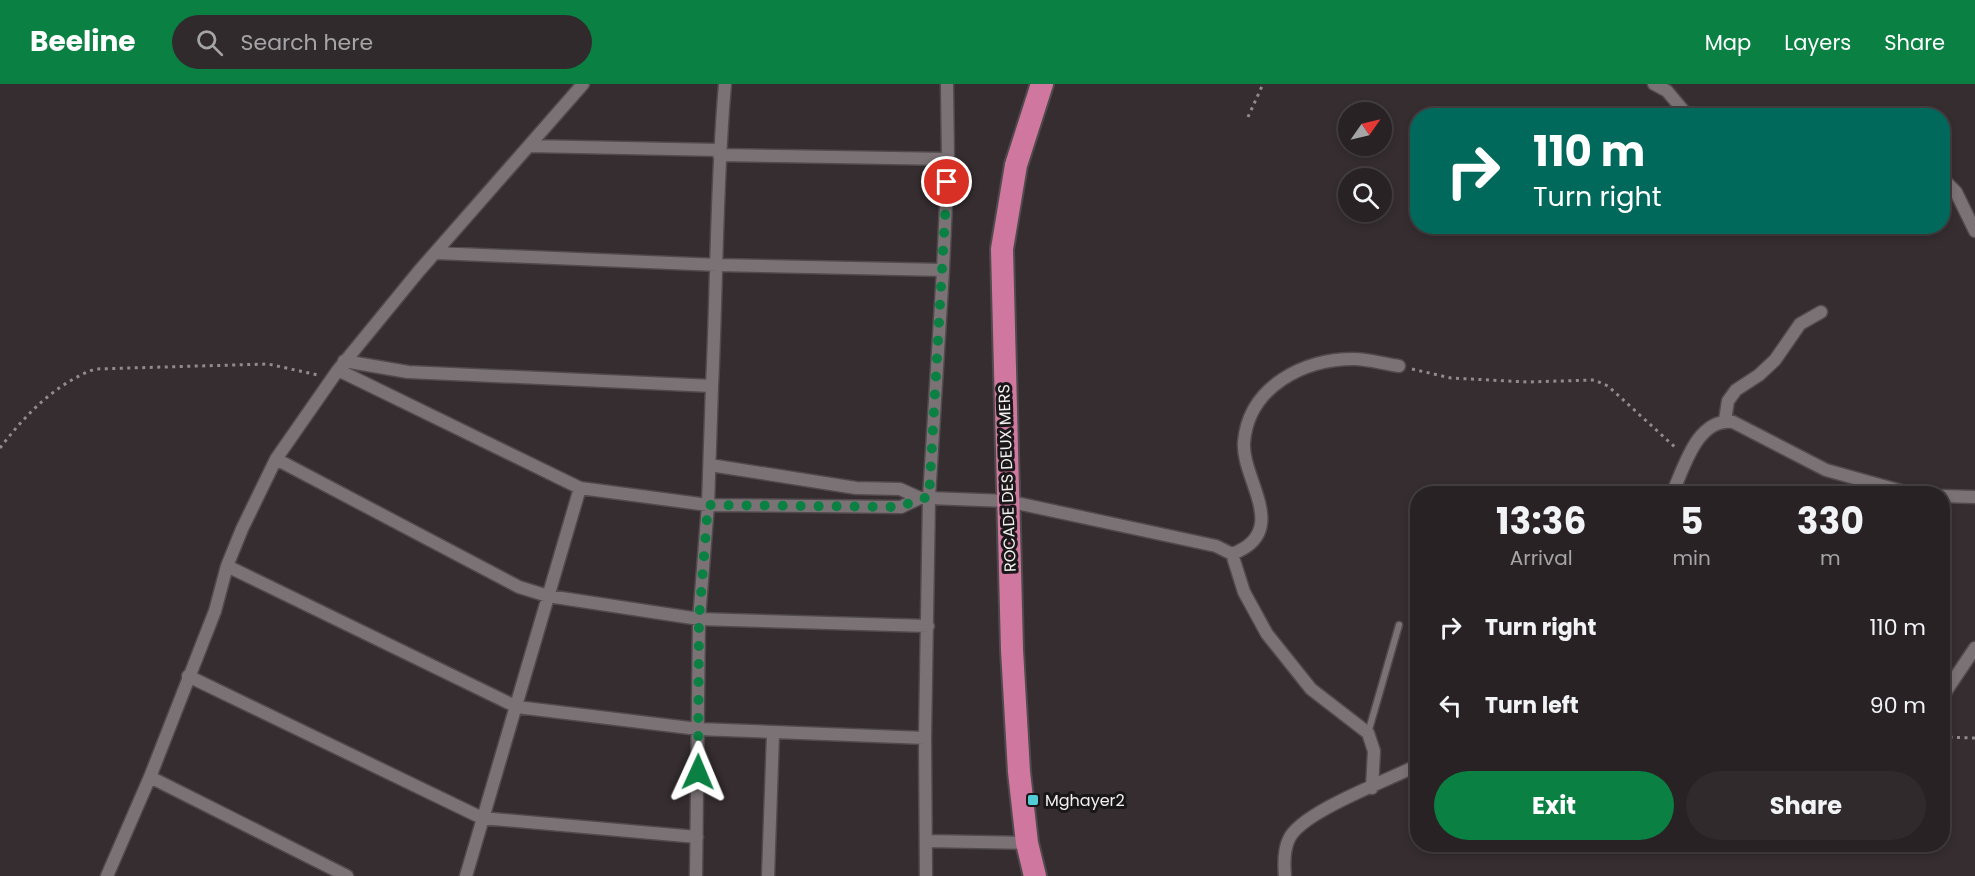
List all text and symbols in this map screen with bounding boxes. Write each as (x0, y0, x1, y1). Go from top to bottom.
search box (172, 15, 592, 69)
text: Beeline (30, 22, 136, 61)
icon: search (193, 26, 226, 59)
text: Search here (241, 27, 373, 58)
text: Map (1705, 28, 1751, 57)
text: Layers (1784, 28, 1851, 57)
text: Share (1884, 28, 1945, 57)
north arrow (1338, 102, 1392, 156)
map controls (1338, 102, 1392, 222)
text: 110 m (1533, 122, 1645, 181)
icon: right (1434, 132, 1512, 210)
pin (921, 156, 972, 207)
icon: arrive (930, 165, 963, 198)
button: search (1338, 168, 1392, 222)
text: Turn right (1533, 178, 1662, 215)
street label: ROCADE DES DEUX MERS (992, 384, 1022, 572)
text: 13:36 (1496, 496, 1586, 547)
text: 5 (1680, 496, 1703, 547)
text: 330 (1797, 496, 1864, 547)
text: Arrival (1510, 544, 1573, 572)
text: min (1672, 544, 1711, 572)
text: m (1820, 544, 1841, 572)
icon: right (1434, 611, 1467, 644)
text: Turn right (1485, 612, 1596, 643)
text: 110 m (1870, 612, 1926, 643)
icon: left (1434, 689, 1467, 722)
text: Turn left (1485, 690, 1579, 721)
text: 90 m (1870, 690, 1926, 721)
position arrow (666, 740, 730, 804)
button: Exit (1434, 771, 1674, 840)
button: Share (1686, 771, 1926, 840)
place label: Mghayer2 (1045, 789, 1125, 812)
marker: Mghayer2 (1026, 793, 1040, 807)

